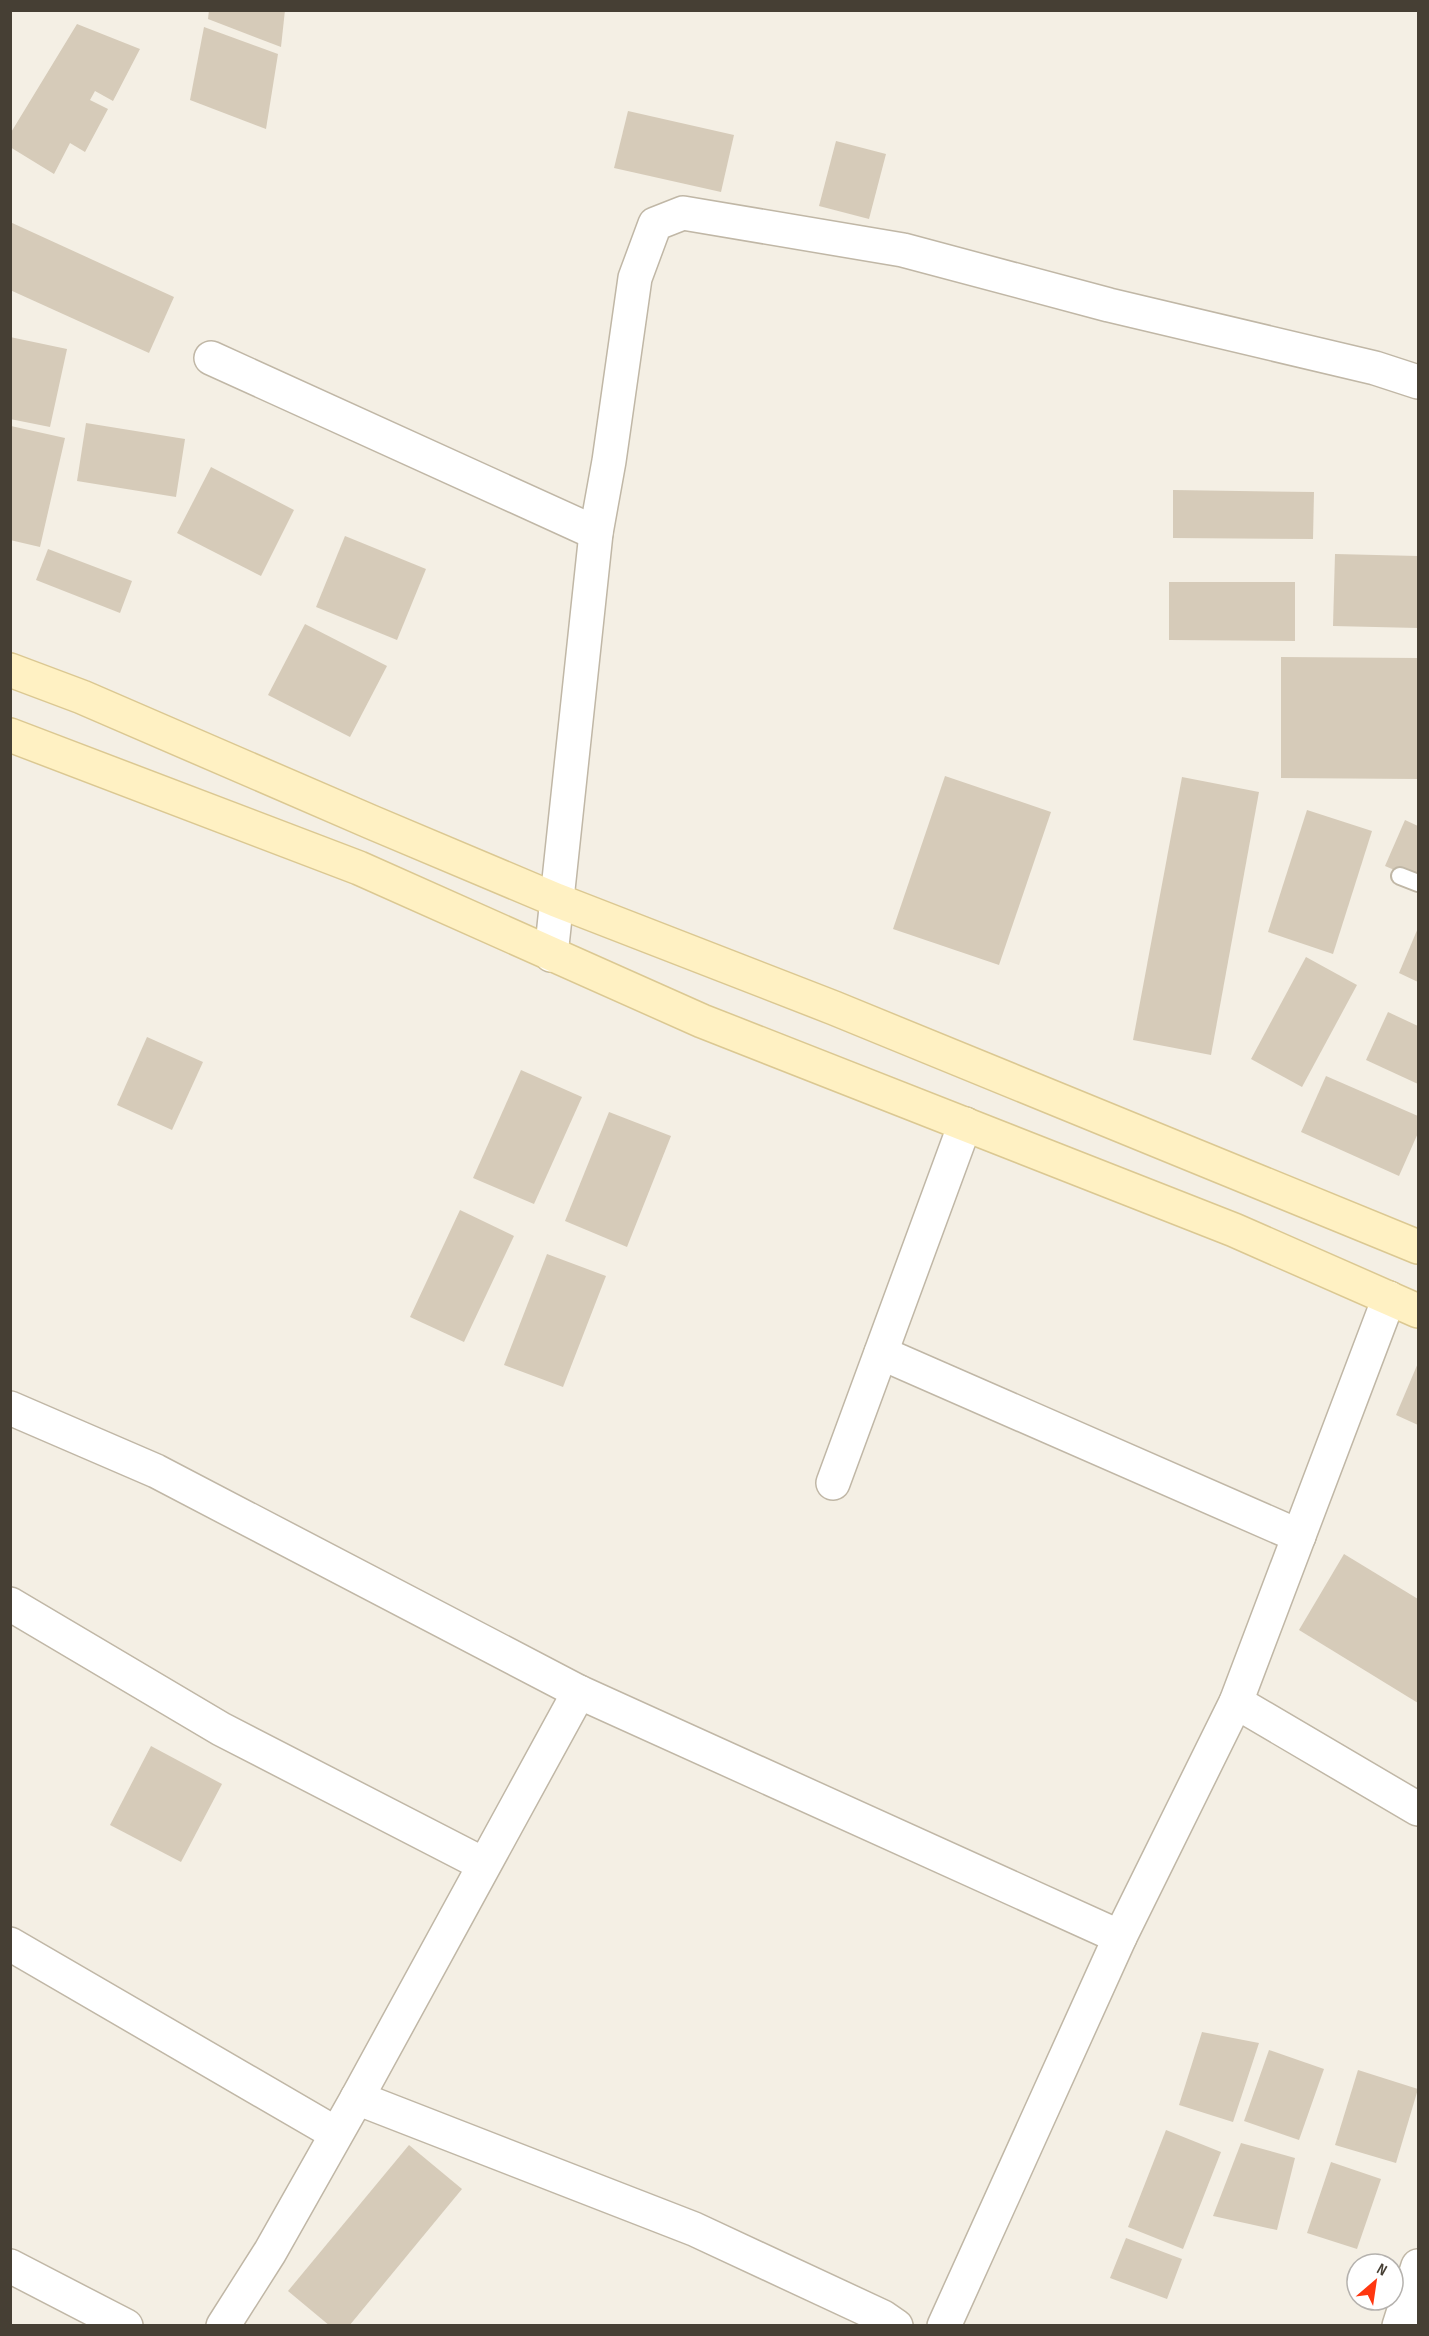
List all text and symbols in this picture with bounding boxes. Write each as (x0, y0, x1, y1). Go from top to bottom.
north arrow (1345, 2252, 1405, 2312)
text: N (1373, 2260, 1390, 2281)

